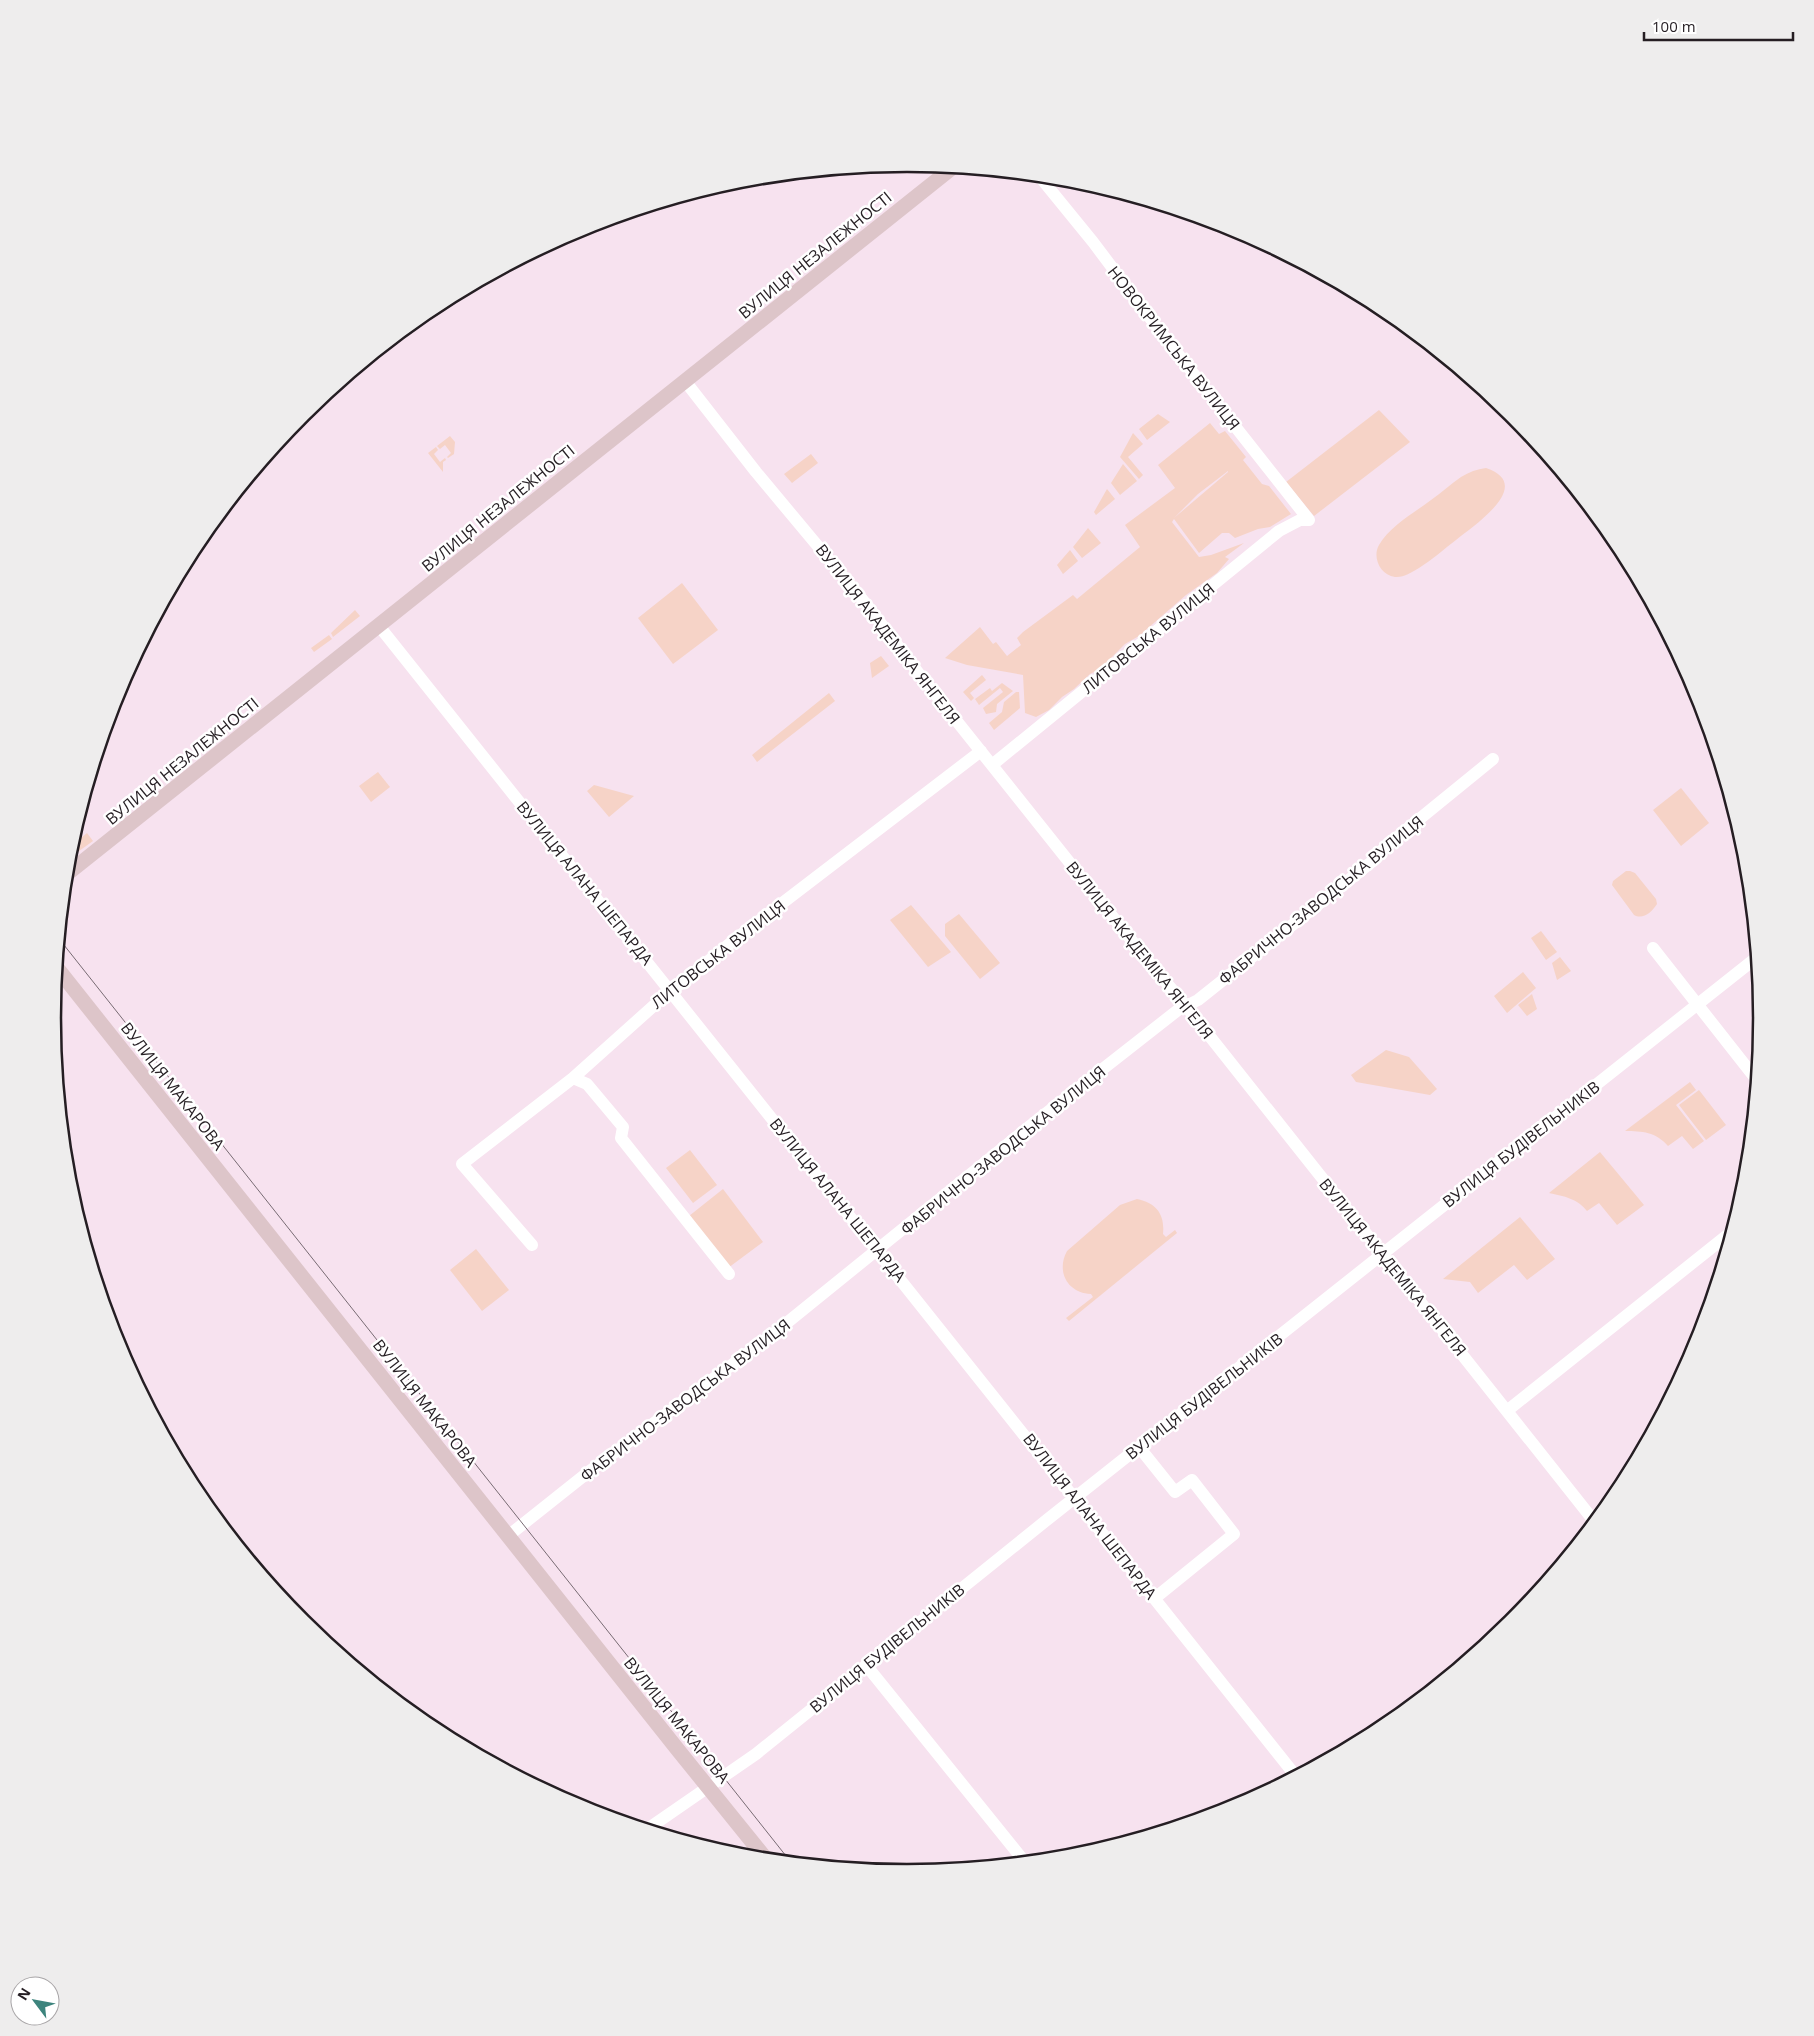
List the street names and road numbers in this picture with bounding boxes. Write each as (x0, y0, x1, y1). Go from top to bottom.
street label: ВУЛИЦЯ НЕЗАЛЕЖНОСТІ (734, 186, 896, 324)
street label: НОВОКРИМСЬКА ВУЛИЦЯ (1103, 261, 1245, 435)
street label: ВУЛИЦЯ НЕЗАЛЕЖНОСТІ (417, 439, 579, 577)
street label: ВУЛИЦЯ АКАДЕМІКА ЯНГЕЛЯ (811, 539, 965, 729)
street label: ЛИТОВСЬКА ВУЛИЦЯ (1077, 578, 1219, 698)
street label: ВУЛИЦЯ НЕЗАЛЕЖНОСТІ (101, 692, 263, 830)
street label: ВУЛИЦЯ АЛАНА ШЕПАРДА (512, 796, 659, 970)
street label: ФАБРИЧНО-ЗАВОДСЬКА ВУЛИЦЯ (1214, 810, 1428, 990)
street label: ВУЛИЦЯ АКАДЕМІКА ЯНГЕЛЯ (1061, 856, 1219, 1044)
street label: ЛИТОВСЬКА ВУЛИЦЯ (646, 895, 790, 1013)
street label: ВУЛИЦЯ МАКАРОВА (116, 1018, 230, 1155)
street label: ФАБРИЧНО-ЗАВОДСЬКА ВУЛИЦЯ (896, 1060, 1110, 1240)
street label: ВУЛИЦЯ БУДІВЕЛЬНИКІВ (1438, 1076, 1604, 1212)
street label: ВУЛИЦЯ АЛАНА ШЕПАРДА (765, 1113, 912, 1287)
street label: ВУЛИЦЯ АКАДЕМІКА ЯНГЕЛЯ (1314, 1173, 1472, 1361)
street label: ФАБРИЧНО-ЗАВОДСЬКА ВУЛИЦЯ (575, 1314, 795, 1486)
street label: ВУЛИЦЯ БУДІВЕЛЬНИКІВ (1121, 1328, 1287, 1464)
street label: ВУЛИЦЯ МАКАРОВА (368, 1335, 482, 1472)
street label: ВУЛИЦЯ АЛАНА ШЕПАРДА (1018, 1428, 1162, 1604)
street label: ВУЛИЦЯ БУДІВЕЛЬНИКІВ (805, 1578, 969, 1718)
street label: ВУЛИЦЯ МАКАРОВА (619, 1652, 735, 1788)

